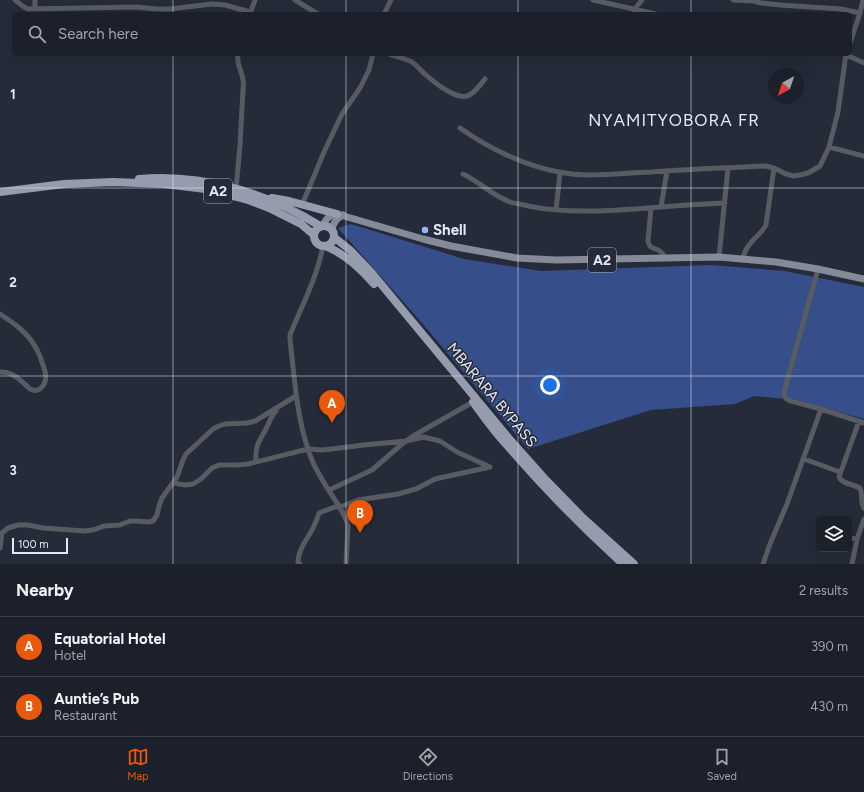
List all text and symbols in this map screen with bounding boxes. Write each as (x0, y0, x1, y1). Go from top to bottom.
search box (12, 12, 852, 56)
icon: search (26, 23, 48, 45)
text: Search here (58, 25, 138, 43)
north arrow (768, 68, 804, 104)
text: 1 (10, 87, 16, 102)
district label: NYAMITYOBORA FR (588, 110, 760, 130)
road number: A2 (204, 179, 232, 203)
place label: Shell (433, 221, 466, 239)
marker: Shell (420, 225, 430, 235)
road number: A2 (588, 248, 616, 272)
text: 2 (9, 275, 17, 290)
street label: MBARARA BYPASS (443, 339, 541, 451)
your location (540, 375, 560, 395)
pin: A (319, 390, 345, 423)
text: 3 (9, 463, 17, 478)
pin: B (347, 500, 373, 533)
map controls (816, 516, 852, 552)
button: layers (816, 516, 852, 552)
scale bar (12, 536, 68, 555)
text: 100 m (18, 538, 49, 551)
text: Nearby (16, 580, 74, 600)
text: 2 results (799, 583, 848, 598)
text: Equatorial Hotel (54, 630, 166, 648)
text: A (24, 639, 34, 654)
text: 390 m (811, 639, 848, 654)
text: Hotel (54, 648, 86, 663)
text: Auntie’s Pub (54, 690, 139, 708)
text: B (25, 699, 33, 714)
text: 430 m (810, 699, 848, 714)
text: Restaurant (54, 708, 117, 723)
tab: Map (127, 746, 149, 783)
tab: Directions (403, 746, 453, 783)
tab: Saved (707, 746, 737, 783)

